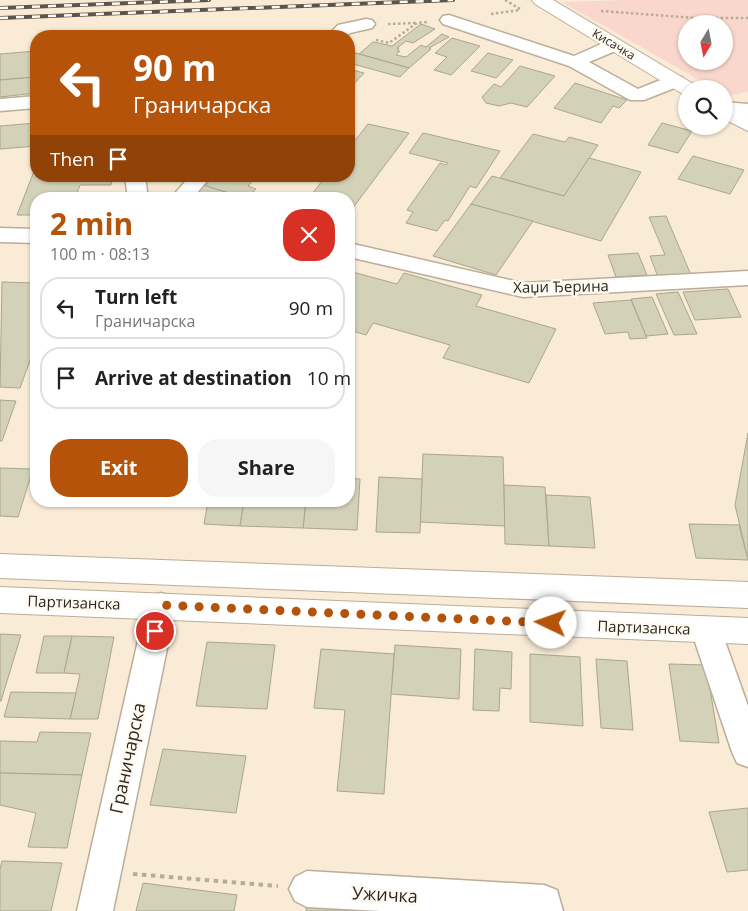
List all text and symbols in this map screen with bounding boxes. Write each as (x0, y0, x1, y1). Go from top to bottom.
north arrow (678, 15, 732, 70)
map controls (678, 15, 733, 135)
street label: Кисачка (589, 24, 639, 64)
text: 90 m (133, 44, 216, 91)
icon: left (50, 50, 115, 115)
button: search (678, 80, 733, 135)
text: Граничарска (133, 89, 271, 119)
icon: arrive (104, 145, 132, 173)
text: Then (50, 146, 94, 172)
text: 2 min (50, 203, 133, 244)
button: close (283, 209, 335, 261)
text: 100 m · 08:13 (50, 243, 150, 265)
street label: Хаџи Ђерина (513, 275, 609, 297)
text: Turn left (95, 284, 177, 310)
icon: left (52, 294, 80, 322)
text: 90 m (289, 295, 333, 321)
text: Граничарска (95, 310, 196, 332)
icon: arrive (52, 364, 80, 392)
text: Arrive at destination (95, 365, 292, 391)
text: 10 m (307, 365, 351, 391)
button: Exit (50, 439, 188, 497)
button: Share (198, 439, 335, 497)
street label: Партизанска (27, 590, 121, 614)
position arrow (524, 596, 576, 648)
pin (134, 610, 176, 652)
street label: Партизанска (597, 615, 691, 639)
icon: arrive (141, 617, 169, 645)
street label: Граничарска (104, 700, 150, 816)
street label: Ужичка (351, 880, 419, 908)

